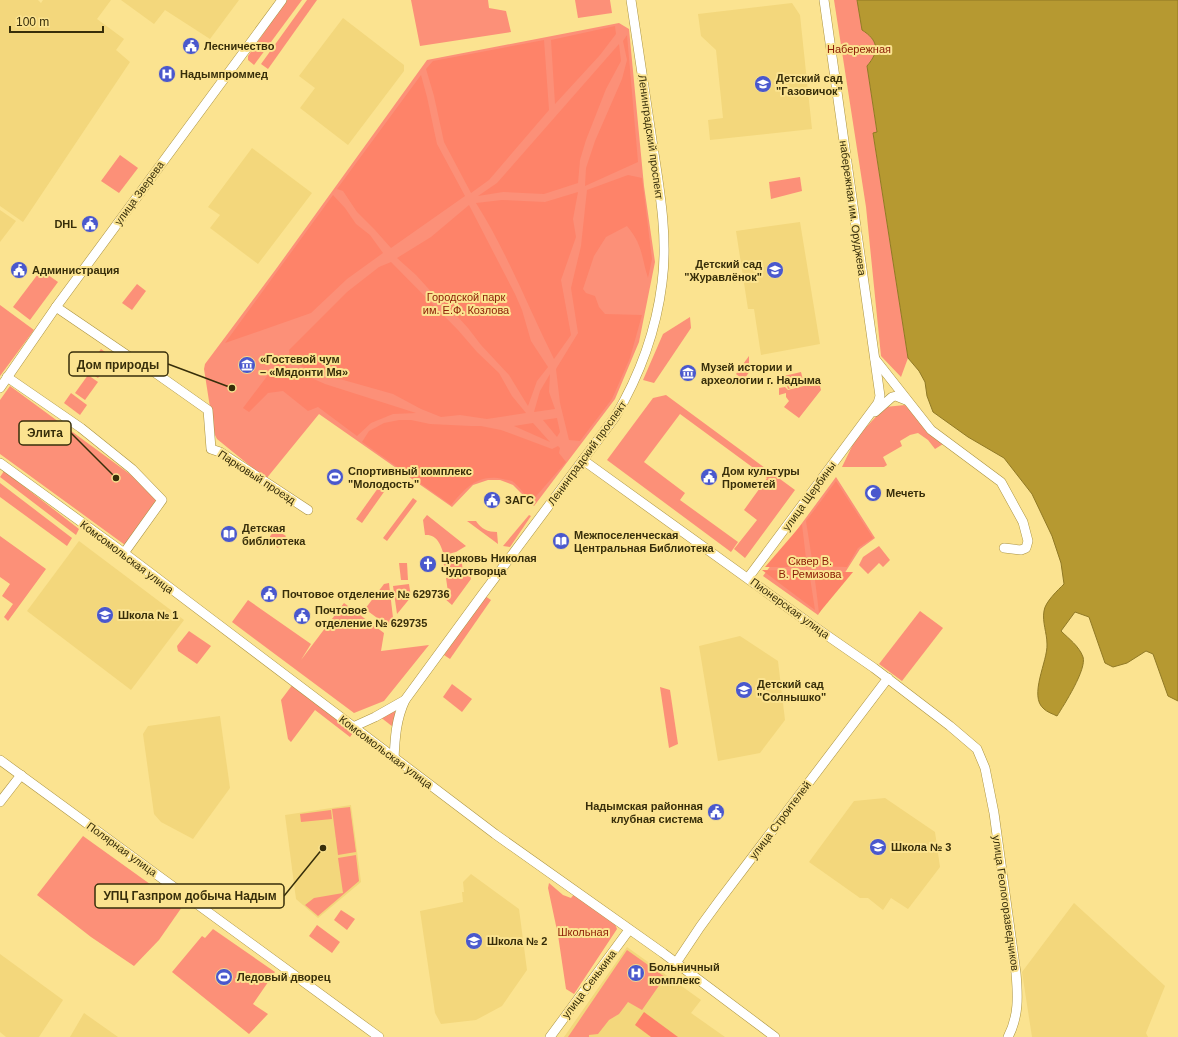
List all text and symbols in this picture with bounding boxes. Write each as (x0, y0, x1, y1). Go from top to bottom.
scale bar (10, 8, 103, 34)
text: 100 m (16, 15, 49, 29)
public building icon: Лесничество (181, 36, 201, 56)
place label: Лесничество (204, 40, 275, 52)
park label: Набережная (827, 43, 891, 55)
hospital icon: Надымпроммед (157, 64, 177, 84)
place label: Надымпроммед (180, 68, 268, 80)
place label: Детский сад "Газовичок" (776, 72, 843, 97)
street label: Ленинградский проспект (636, 74, 666, 200)
school or university icon: Детский сад "Газовичок" (753, 74, 773, 94)
street label: набережная им. Оруджева (838, 140, 869, 277)
street label: улица Зверева (112, 158, 167, 227)
public building icon: DHL (80, 214, 100, 234)
place label: DHL (54, 218, 77, 230)
place label: Детский сад "Журавлёнок" (684, 258, 762, 283)
public building icon: Администрация (9, 260, 29, 280)
school or university icon: Детский сад "Журавлёнок" (765, 260, 785, 280)
place label: Администрация (32, 264, 120, 276)
park label: Городской парк им. Е.Ф. Козлова (423, 291, 510, 316)
callout: Дом природы (69, 352, 168, 376)
place label: «Гостевой чум – «Мядонти Мя» (260, 353, 348, 378)
museum icon: «Гостевой чум – «Мядонти Мя» (237, 355, 257, 375)
text: Дом природы (77, 358, 159, 372)
place label: Музей истории и археологии г. Надыма (701, 361, 822, 386)
museum icon: Музей истории и археологии г. Надыма (678, 363, 698, 383)
street label: Ленинградский проспект (545, 399, 629, 507)
callout: Элита (19, 421, 71, 445)
text: Элита (27, 426, 63, 440)
street label: Парковый проезд (216, 448, 298, 507)
street label: улица Щербины (780, 459, 838, 533)
place label: Спортивный комплекс "Молодость" (348, 465, 472, 490)
place label: Дом культуры Прометей (722, 465, 800, 490)
sports icon: Спортивный комплекс "Молодость" (325, 467, 345, 487)
public building icon: Дом культуры Прометей (699, 467, 719, 487)
mosque icon: Мечеть (863, 483, 883, 503)
place label: Мечеть (886, 487, 926, 499)
public building icon: ЗАГС (482, 490, 502, 510)
place label: ЗАГС (505, 494, 534, 506)
street label: Комсомольская улица (78, 518, 177, 596)
place label: Детская библиотека (242, 522, 306, 547)
library icon: Детская библиотека (219, 524, 239, 544)
place label: Межпоселенческая Центральная Библиотека (574, 529, 715, 554)
library icon: Межпоселенческая Центральная Библиотека (551, 531, 571, 551)
place label: Церковь Николая Чудотворца (441, 552, 537, 577)
church icon: Церковь Николая Чудотворца (418, 554, 438, 574)
park label: Сквер В. В. Ремизова (778, 555, 842, 580)
street label: Пионерская улица (748, 575, 832, 641)
public building icon: Почтовое отделение № 629736 (259, 584, 279, 604)
place label: Почтовое отделение № 629736 (282, 588, 450, 600)
place label: Почтовое отделение № 629735 (315, 604, 427, 629)
school or university icon: Школа № 1 (95, 605, 115, 625)
public building icon: Почтовое отделение № 629735 (292, 606, 312, 626)
place label: Школа № 1 (118, 609, 178, 621)
place label: Детский сад "Солнышко" (757, 678, 826, 703)
school or university icon: Детский сад "Солнышко" (734, 680, 754, 700)
street label: Комсомольская улица (337, 713, 436, 791)
street label: улица Строителей (747, 779, 813, 861)
place label: Надымская районная клубная система (585, 800, 704, 825)
public building icon: Надымская районная клубная система (706, 802, 726, 822)
street label: Полярная улица (85, 820, 160, 879)
street label: улица Геологоразведчиков (991, 834, 1021, 972)
school or university icon: Школа № 3 (868, 837, 888, 857)
place label: Школа № 3 (891, 841, 951, 853)
callout: УПЦ Газпром добыча Надым (95, 884, 284, 908)
text: УПЦ Газпром добыча Надым (103, 889, 277, 903)
park label: Школьная (557, 926, 609, 938)
school or university icon: Школа № 2 (464, 931, 484, 951)
place label: Школа № 2 (487, 935, 547, 947)
street label: улица Сенькина (559, 947, 619, 1020)
place label: Больничный комплекс (649, 961, 720, 986)
hospital icon: Больничный комплекс (626, 963, 646, 983)
sports icon: Ледовый дворец (214, 967, 234, 987)
place label: Ледовый дворец (237, 971, 331, 983)

